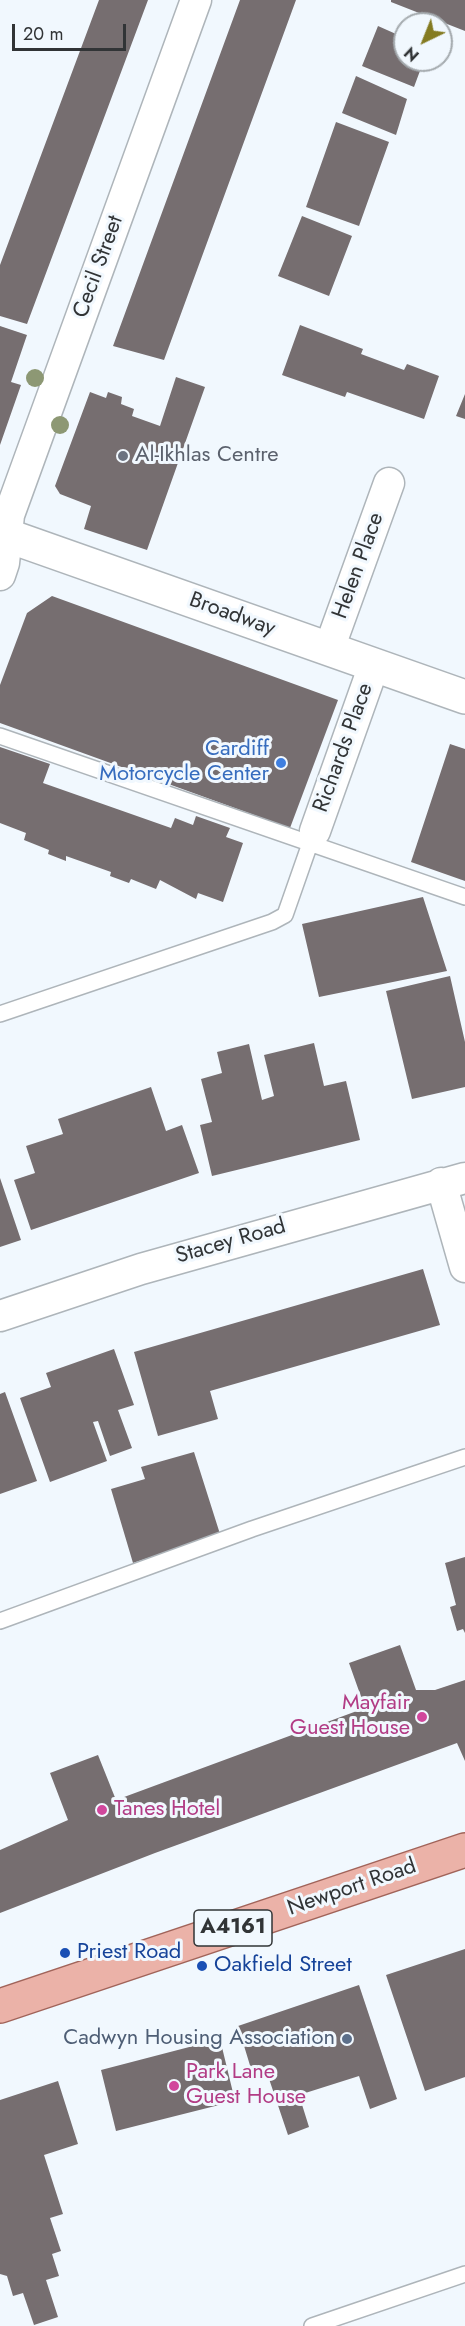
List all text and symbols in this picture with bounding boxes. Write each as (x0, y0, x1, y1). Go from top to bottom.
scale bar (15, 12, 129, 50)
north arrow (393, 12, 453, 72)
text: 20 m (23, 21, 63, 47)
text: N (399, 41, 424, 67)
street label: Cecil Street (68, 212, 130, 322)
place label: Al-Ikhlas Centre (135, 443, 279, 469)
marker: Al-Ikhlas Centre (116, 449, 130, 463)
street label: Helen Place (328, 509, 390, 623)
street label: Broadway (185, 587, 279, 643)
street label: Richards Place (308, 680, 380, 816)
place label: Cardiff Motorcycle Center (99, 737, 269, 788)
marker: Cardiff Motorcycle Center (274, 756, 288, 770)
street label: Stacey Road (173, 1214, 289, 1270)
place label: Mayfair Guest House (290, 1691, 410, 1742)
marker: Mayfair Guest House (415, 1710, 429, 1724)
place label: Tanes Hotel (114, 1797, 220, 1823)
marker: Tanes Hotel (95, 1803, 109, 1817)
street label: Newport Road (284, 1854, 420, 1922)
road number: A4161 (194, 1910, 272, 1946)
place label: Priest Road (77, 1940, 181, 1966)
marker: Priest Road (58, 1946, 72, 1960)
place label: Oakfield Street (214, 1953, 352, 1979)
marker: Oakfield Street (195, 1959, 209, 1973)
place label: Cadwyn Housing Association (63, 2026, 335, 2052)
marker: Cadwyn Housing Association (340, 2032, 354, 2046)
place label: Park Lane Guest House (186, 2060, 306, 2112)
marker: Park Lane Guest House (167, 2079, 181, 2093)

